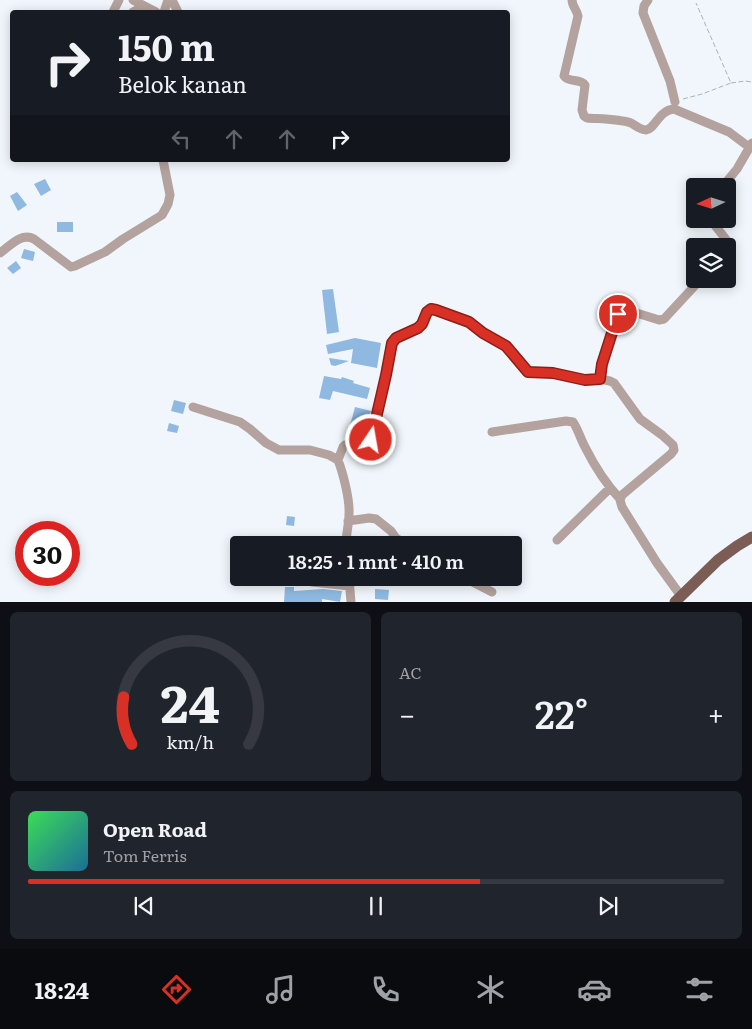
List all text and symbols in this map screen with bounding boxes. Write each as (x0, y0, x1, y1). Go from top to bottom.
text: 150 m (118, 20, 215, 72)
icon: right (35, 30, 100, 95)
text: Belok kanan (118, 67, 247, 100)
icon: left (167, 125, 195, 153)
icon: ahead (220, 125, 248, 153)
icon: ahead (273, 125, 301, 153)
icon: right (326, 125, 354, 153)
north arrow (686, 178, 736, 228)
map controls (686, 178, 736, 288)
button: layers (686, 238, 736, 288)
pin (597, 293, 639, 335)
icon: arrive (604, 300, 632, 328)
position arrow (344, 413, 396, 465)
speed limit sign: 30 (15, 521, 80, 586)
text: 18:25 · 1 mnt · 410 m (288, 547, 464, 575)
text: AC (399, 660, 422, 684)
text: 24 (161, 661, 220, 739)
text: 22° (535, 684, 588, 741)
text: − (399, 692, 415, 734)
text: + (708, 692, 724, 734)
text: km/h (167, 728, 214, 755)
text: Open Road (103, 815, 207, 843)
text: Tom Ferris (103, 843, 187, 867)
icon: previous (130, 892, 158, 920)
icon: pause (362, 892, 390, 920)
icon: next (594, 892, 622, 920)
icon: directions (159, 972, 194, 1007)
icon: music (263, 972, 298, 1007)
icon: phone (368, 972, 403, 1007)
icon: climate (473, 972, 508, 1007)
icon: car (577, 972, 612, 1007)
icon: filters (682, 972, 717, 1007)
text: 18:24 (35, 973, 89, 1006)

